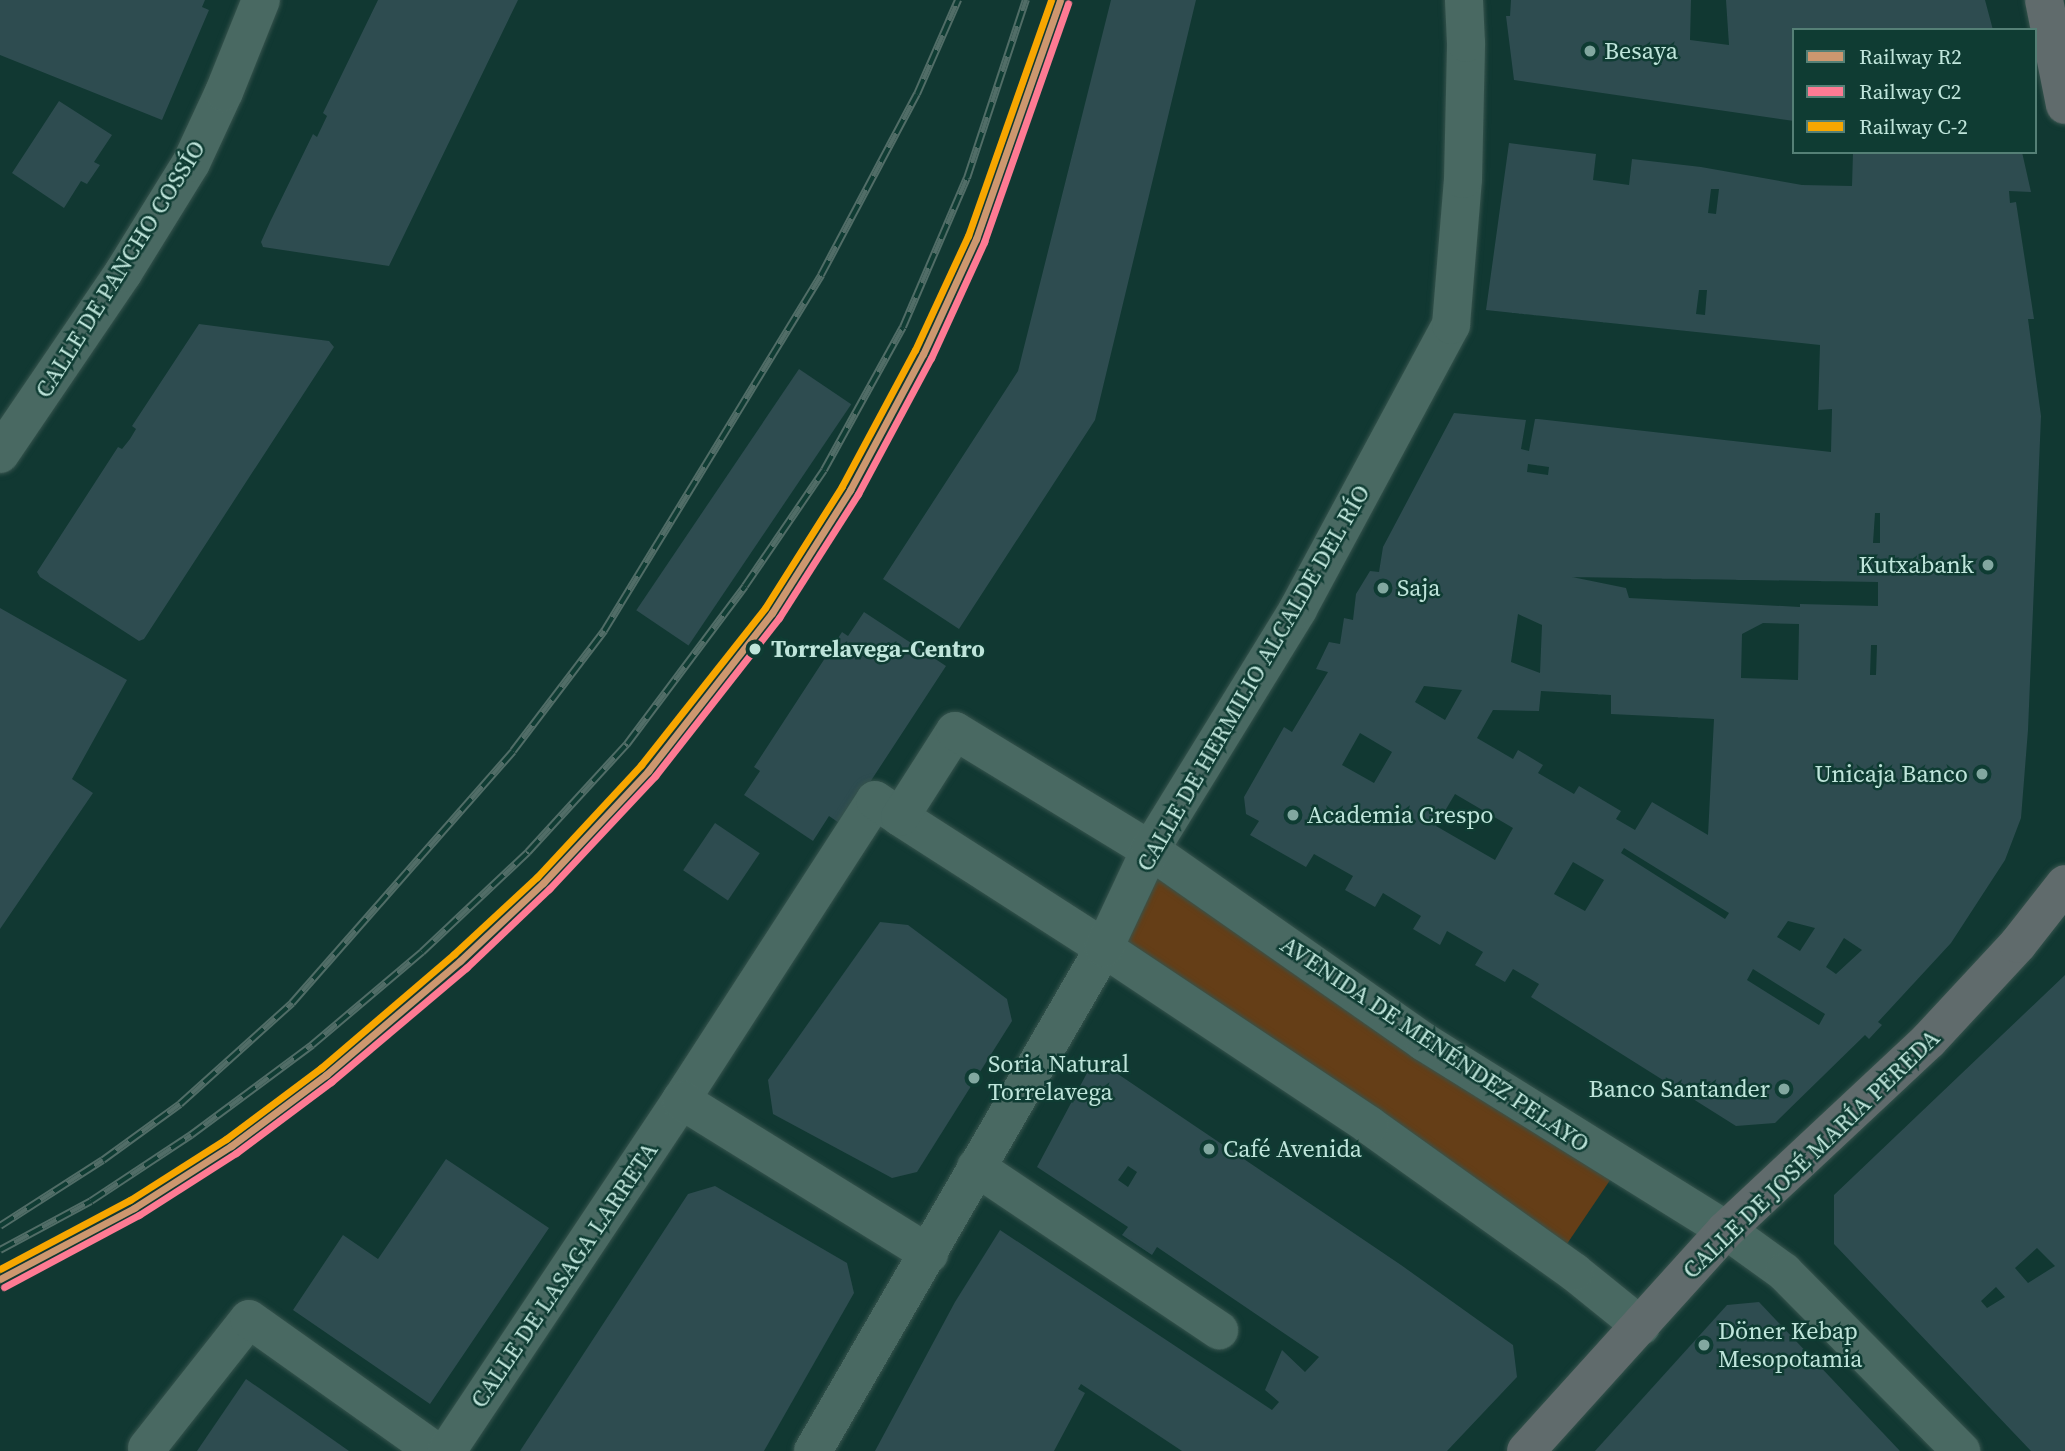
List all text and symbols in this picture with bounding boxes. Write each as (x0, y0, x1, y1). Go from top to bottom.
legend (1792, 28, 2037, 154)
place label: Besaya (1604, 37, 1678, 65)
text: Railway R2 (1859, 42, 1962, 71)
marker: Besaya (1582, 43, 1598, 59)
text: Railway C2 (1859, 77, 1961, 106)
text: Railway C-2 (1859, 112, 1968, 141)
street label: CALLE DE PANCHO COSSÍO (29, 135, 211, 403)
street label: CALLE DE HERMILIO ALCALDE DEL RÍO (1130, 480, 1376, 876)
place label: Kutxabank (1859, 551, 1974, 579)
marker: Kutxabank (1980, 557, 1996, 573)
place label: Saja (1397, 574, 1440, 602)
marker: Saja (1375, 580, 1391, 596)
place label: Torrelavega-Centro (771, 635, 985, 663)
marker: Torrelavega-Centro (745, 639, 765, 659)
place label: Unicaja Banco (1815, 760, 1968, 788)
marker: Unicaja Banco (1974, 766, 1990, 782)
place label: Academia Crespo (1307, 801, 1493, 829)
marker: Academia Crespo (1285, 807, 1301, 823)
street label: AVENIDA DE MENÉNDEZ PELAYO (1275, 930, 1595, 1158)
street label: CALLE DE JOSÉ MARÍA PEREDA (1676, 1023, 1946, 1285)
place label: Soria Natural Torrelavega (988, 1050, 1129, 1106)
marker: Soria Natural Torrelavega (966, 1070, 982, 1086)
place label: Banco Santander (1589, 1075, 1770, 1103)
marker: Banco Santander (1776, 1081, 1792, 1097)
place label: Café Avenida (1223, 1135, 1362, 1163)
street label: CALLE DE LASAGA LARRETA (464, 1137, 664, 1413)
marker: Café Avenida (1201, 1141, 1217, 1157)
place label: Döner Kebap Mesopotamia (1718, 1317, 1863, 1373)
marker: Döner Kebap Mesopotamia (1696, 1337, 1712, 1353)

